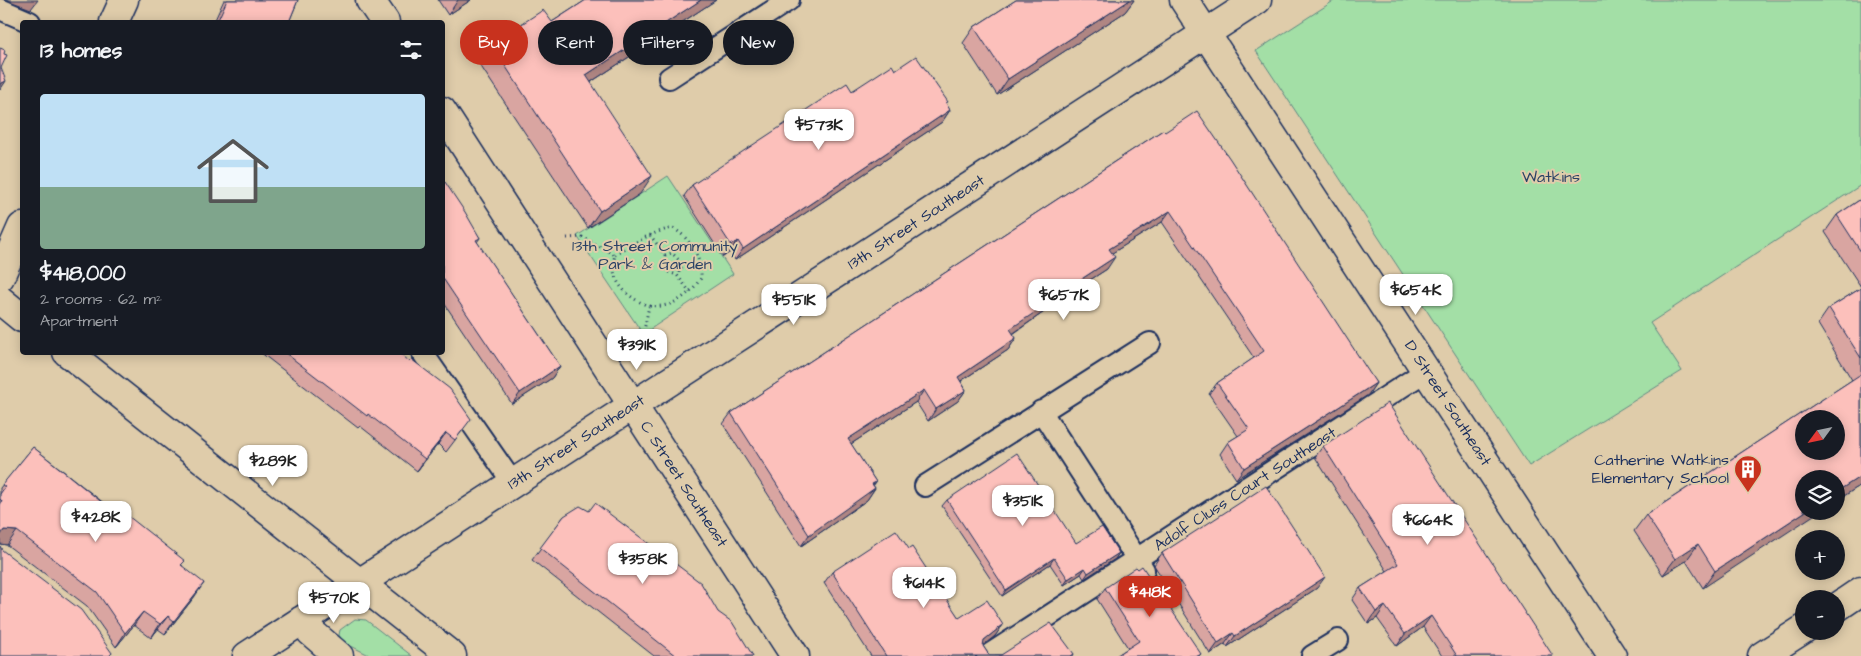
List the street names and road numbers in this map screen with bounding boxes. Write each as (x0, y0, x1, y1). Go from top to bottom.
street label: 13th Street Southeast (843, 169, 989, 275)
street label: D Street Southeast (1399, 336, 1497, 471)
street label: 13th Street Southeast (503, 389, 649, 495)
street label: C Street Southeast (635, 417, 733, 552)
street label: Adolf Cluss Court Southeast (1149, 421, 1341, 556)

